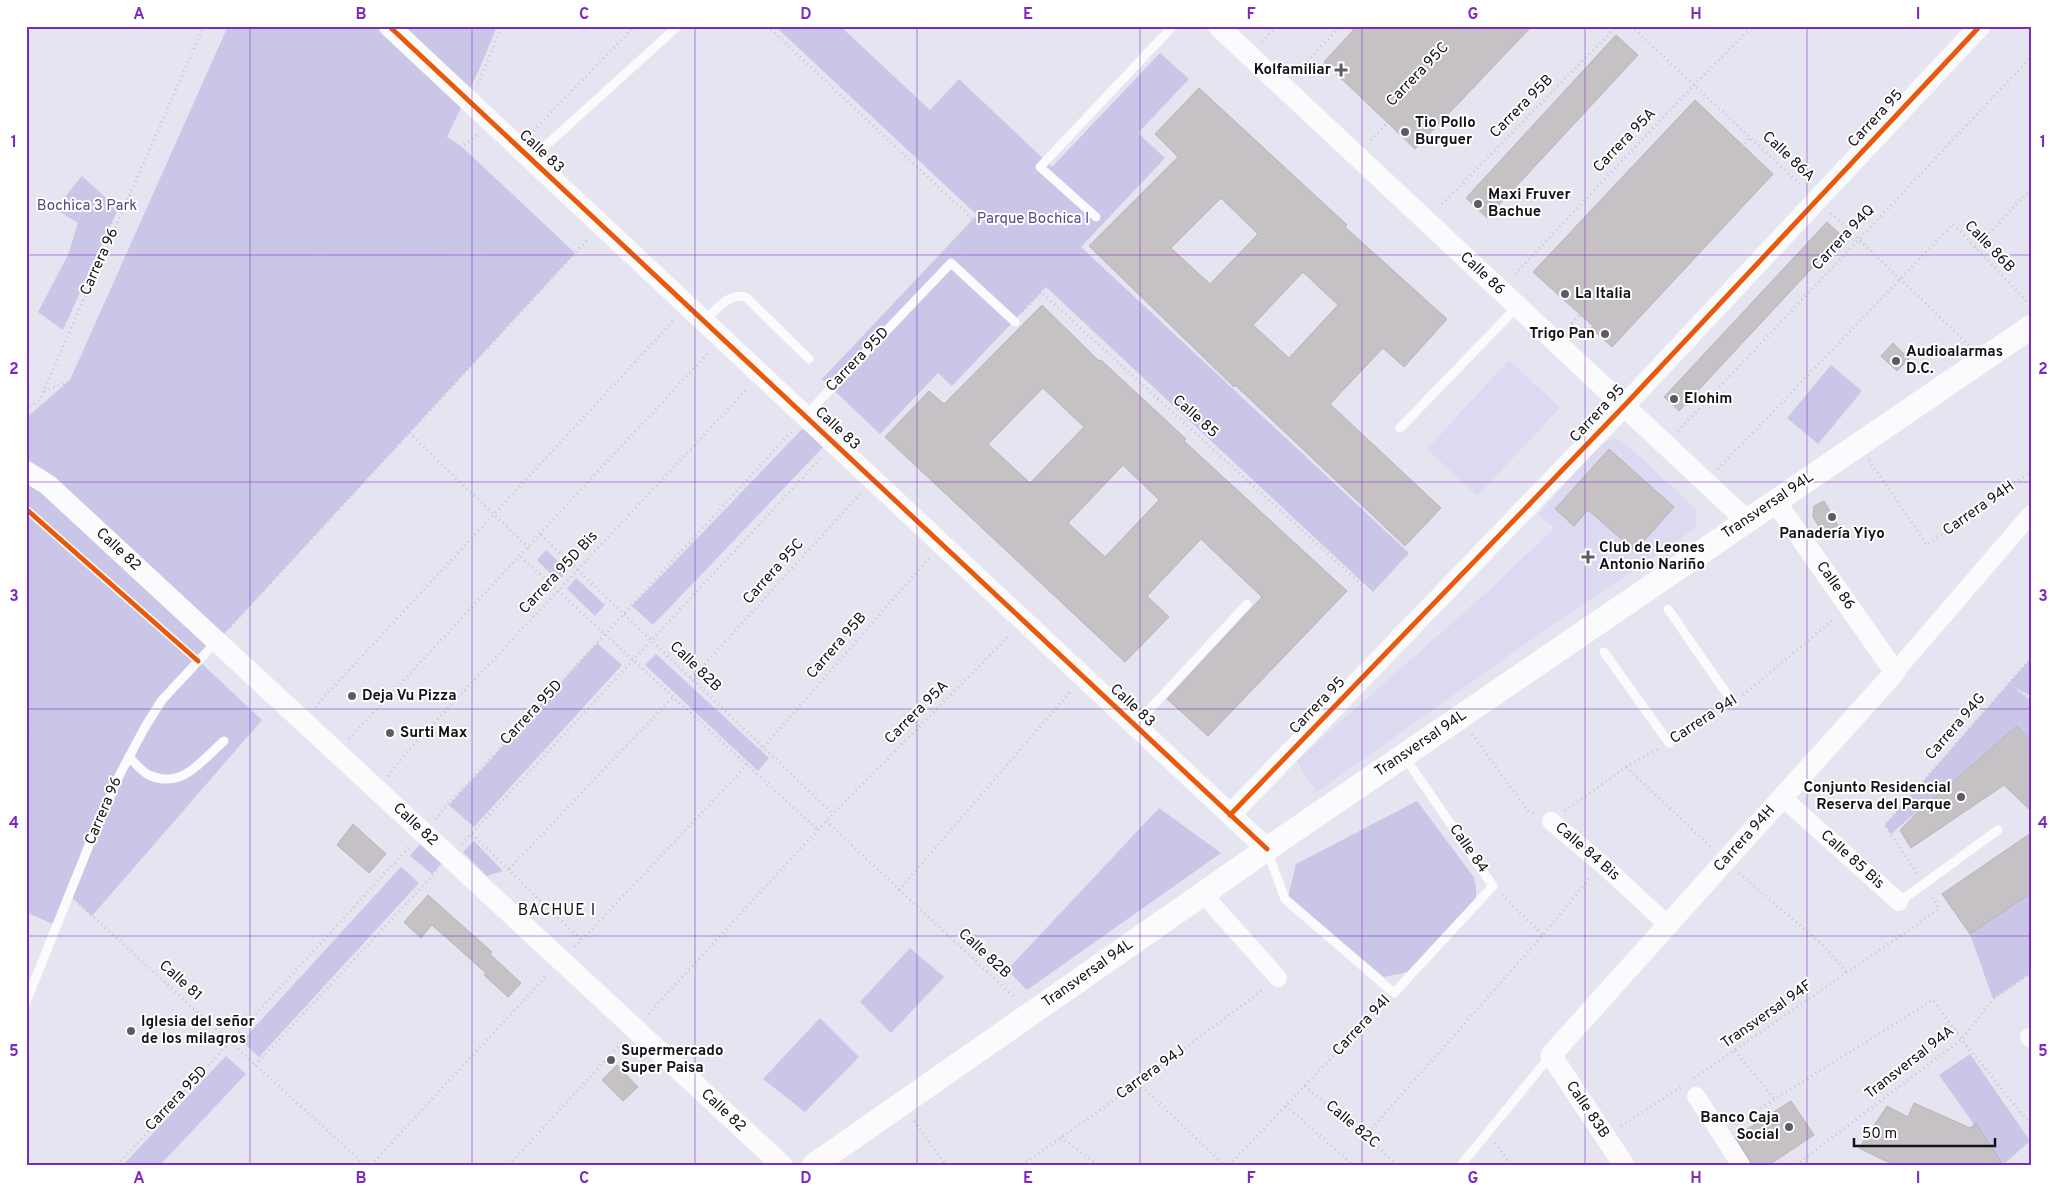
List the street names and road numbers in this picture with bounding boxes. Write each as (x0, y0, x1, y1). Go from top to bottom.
street label: Carrera 95C (1383, 39, 1453, 111)
street label: Carrera 95B (1486, 71, 1558, 143)
street label: Carrera 95 (1844, 86, 1908, 152)
street label: Carrera 95A (1590, 105, 1660, 177)
street label: Calle 83 (514, 126, 568, 178)
street label: Calle 86A (1758, 128, 1818, 186)
street label: Carrera 94Q (1809, 201, 1879, 275)
street label: Calle 86B (1960, 217, 2018, 277)
street label: Carrera 96 (77, 225, 123, 299)
street label: Calle 86 (1455, 248, 1509, 300)
street label: Carrera 95D (822, 324, 894, 396)
street label: Carrera 95 (1566, 381, 1630, 447)
street label: Calle 85 (1168, 391, 1222, 443)
street label: Calle 83 (810, 403, 864, 455)
street label: Transversal 94L (1718, 468, 1818, 544)
street label: Carrera 94H (1940, 477, 2018, 541)
street label: Calle 82 (91, 524, 145, 576)
street label: Carrera 95D Bis (516, 527, 602, 619)
street label: Carrera 95C (739, 535, 809, 609)
street label: Calle 86 (1811, 558, 1859, 614)
street label: Carrera 95B (803, 609, 871, 683)
street label: Calle 82B (665, 638, 725, 696)
street label: Carrera 95 (1286, 673, 1350, 739)
street label: Carrera 95D (497, 676, 567, 750)
street label: Carrera 95A (881, 677, 953, 749)
street label: Calle 83 (1105, 680, 1159, 732)
street label: Carrera 94G (1922, 690, 1990, 764)
street label: Carrera 94I (1667, 691, 1741, 749)
street label: Transversal 94L (1371, 706, 1471, 782)
street label: Carrera 96 (81, 774, 127, 848)
street label: Calle 82 (388, 799, 442, 851)
street label: Carrera 94H (1710, 802, 1780, 876)
street label: Calle 84 Bis (1551, 819, 1623, 885)
street label: Calle 84 (1444, 821, 1492, 877)
street label: Calle 85 Bis (1816, 826, 1888, 894)
street label: Calle 82B (954, 925, 1014, 983)
street label: Transversal 94L (1039, 936, 1137, 1012)
street label: Calle 81 (154, 957, 206, 1005)
street label: Transversal 94F (1718, 977, 1816, 1053)
street label: Carrera 94I (1329, 991, 1395, 1061)
street label: Transversal 94A (1862, 1022, 1958, 1104)
street label: Carrera 94J (1113, 1042, 1189, 1104)
street label: Carrera 95D (142, 1062, 212, 1136)
street label: Calle 83B (1561, 1078, 1613, 1142)
street label: Calle 82 (696, 1085, 750, 1137)
street label: Calle 82C (1321, 1097, 1383, 1153)

